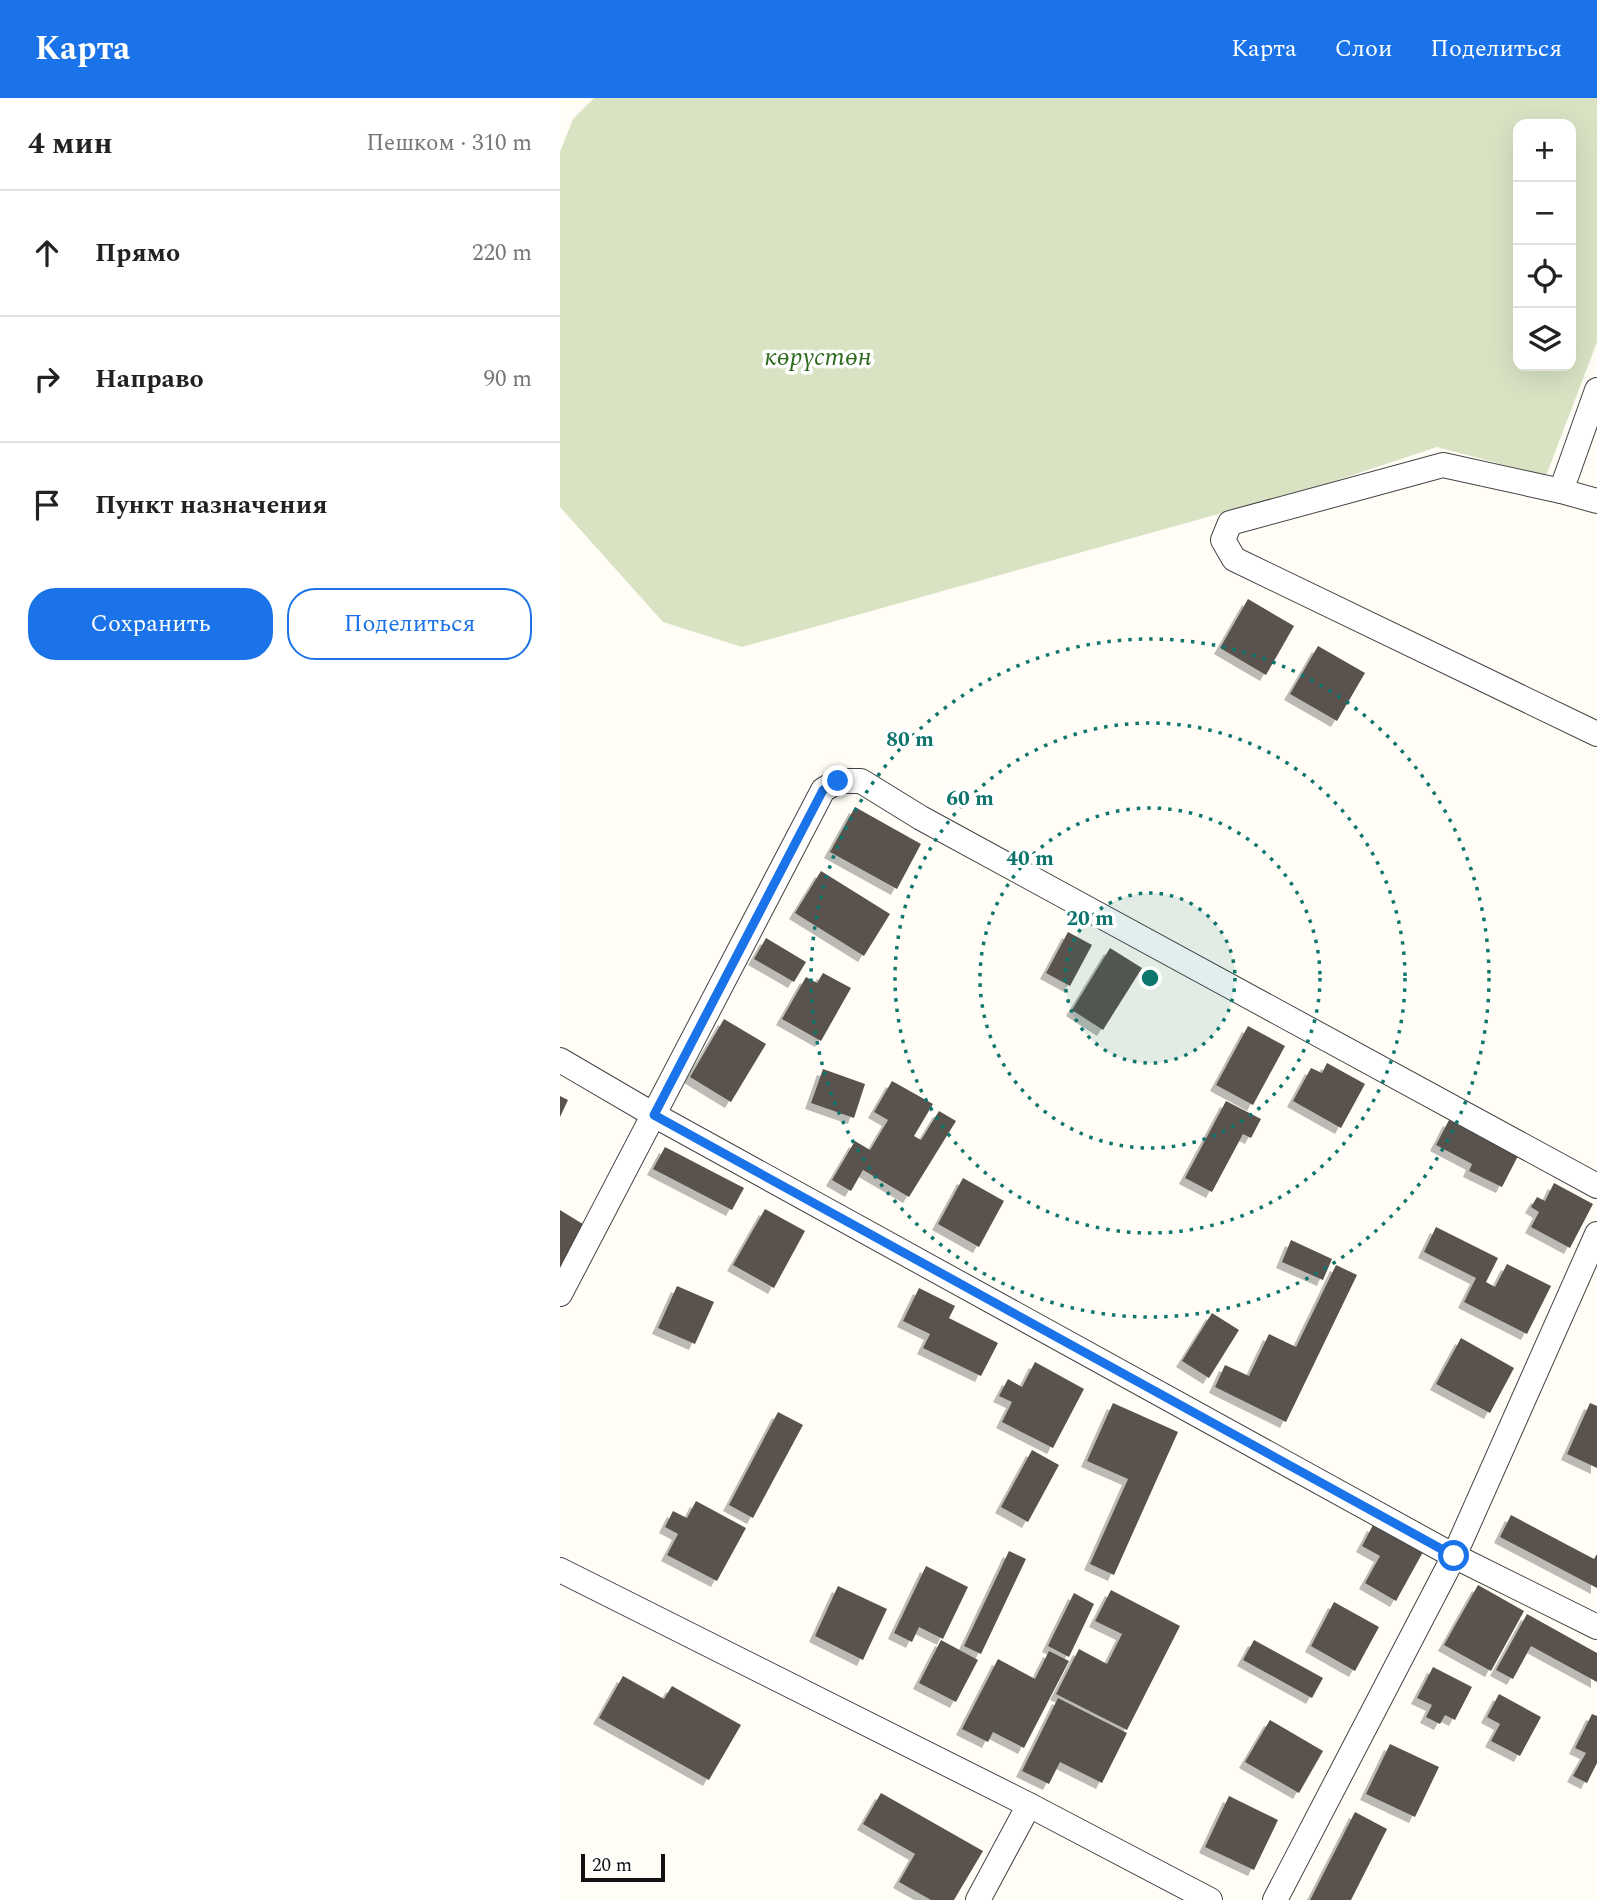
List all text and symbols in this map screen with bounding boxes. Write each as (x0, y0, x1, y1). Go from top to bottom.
text: Карта (35, 24, 130, 74)
text: Карта (1231, 31, 1297, 67)
text: Слои (1335, 31, 1392, 67)
text: Поделиться (1430, 31, 1562, 67)
map controls (1513, 119, 1576, 371)
button: + (1513, 119, 1576, 182)
text: 4 мин (28, 121, 113, 167)
text: Пешком · 310 m (366, 126, 532, 161)
button: − (1513, 182, 1576, 245)
text: Прямо (95, 233, 180, 273)
icon: ahead (28, 234, 66, 272)
text: 220 m (472, 236, 532, 271)
button: locate (1513, 245, 1576, 308)
button: layers (1513, 308, 1576, 371)
park label: көрүстөн (765, 337, 872, 377)
text: Направо (95, 359, 204, 399)
icon: right (28, 360, 66, 398)
text: 90 m (483, 362, 532, 397)
text: Пункт назначения (95, 485, 328, 525)
icon: arrive (28, 486, 66, 524)
button: Сохранить (28, 588, 273, 660)
button: Поделиться (287, 588, 532, 660)
text: 80 m (886, 724, 934, 756)
route end (822, 765, 853, 796)
text: 60 m (946, 783, 994, 815)
text: 40 m (1006, 843, 1054, 875)
text: 20 m (1066, 903, 1114, 935)
centre of rings (1138, 966, 1162, 990)
route start (1438, 1540, 1469, 1571)
scale bar (581, 1851, 665, 1883)
text: 20 m (592, 1851, 632, 1880)

